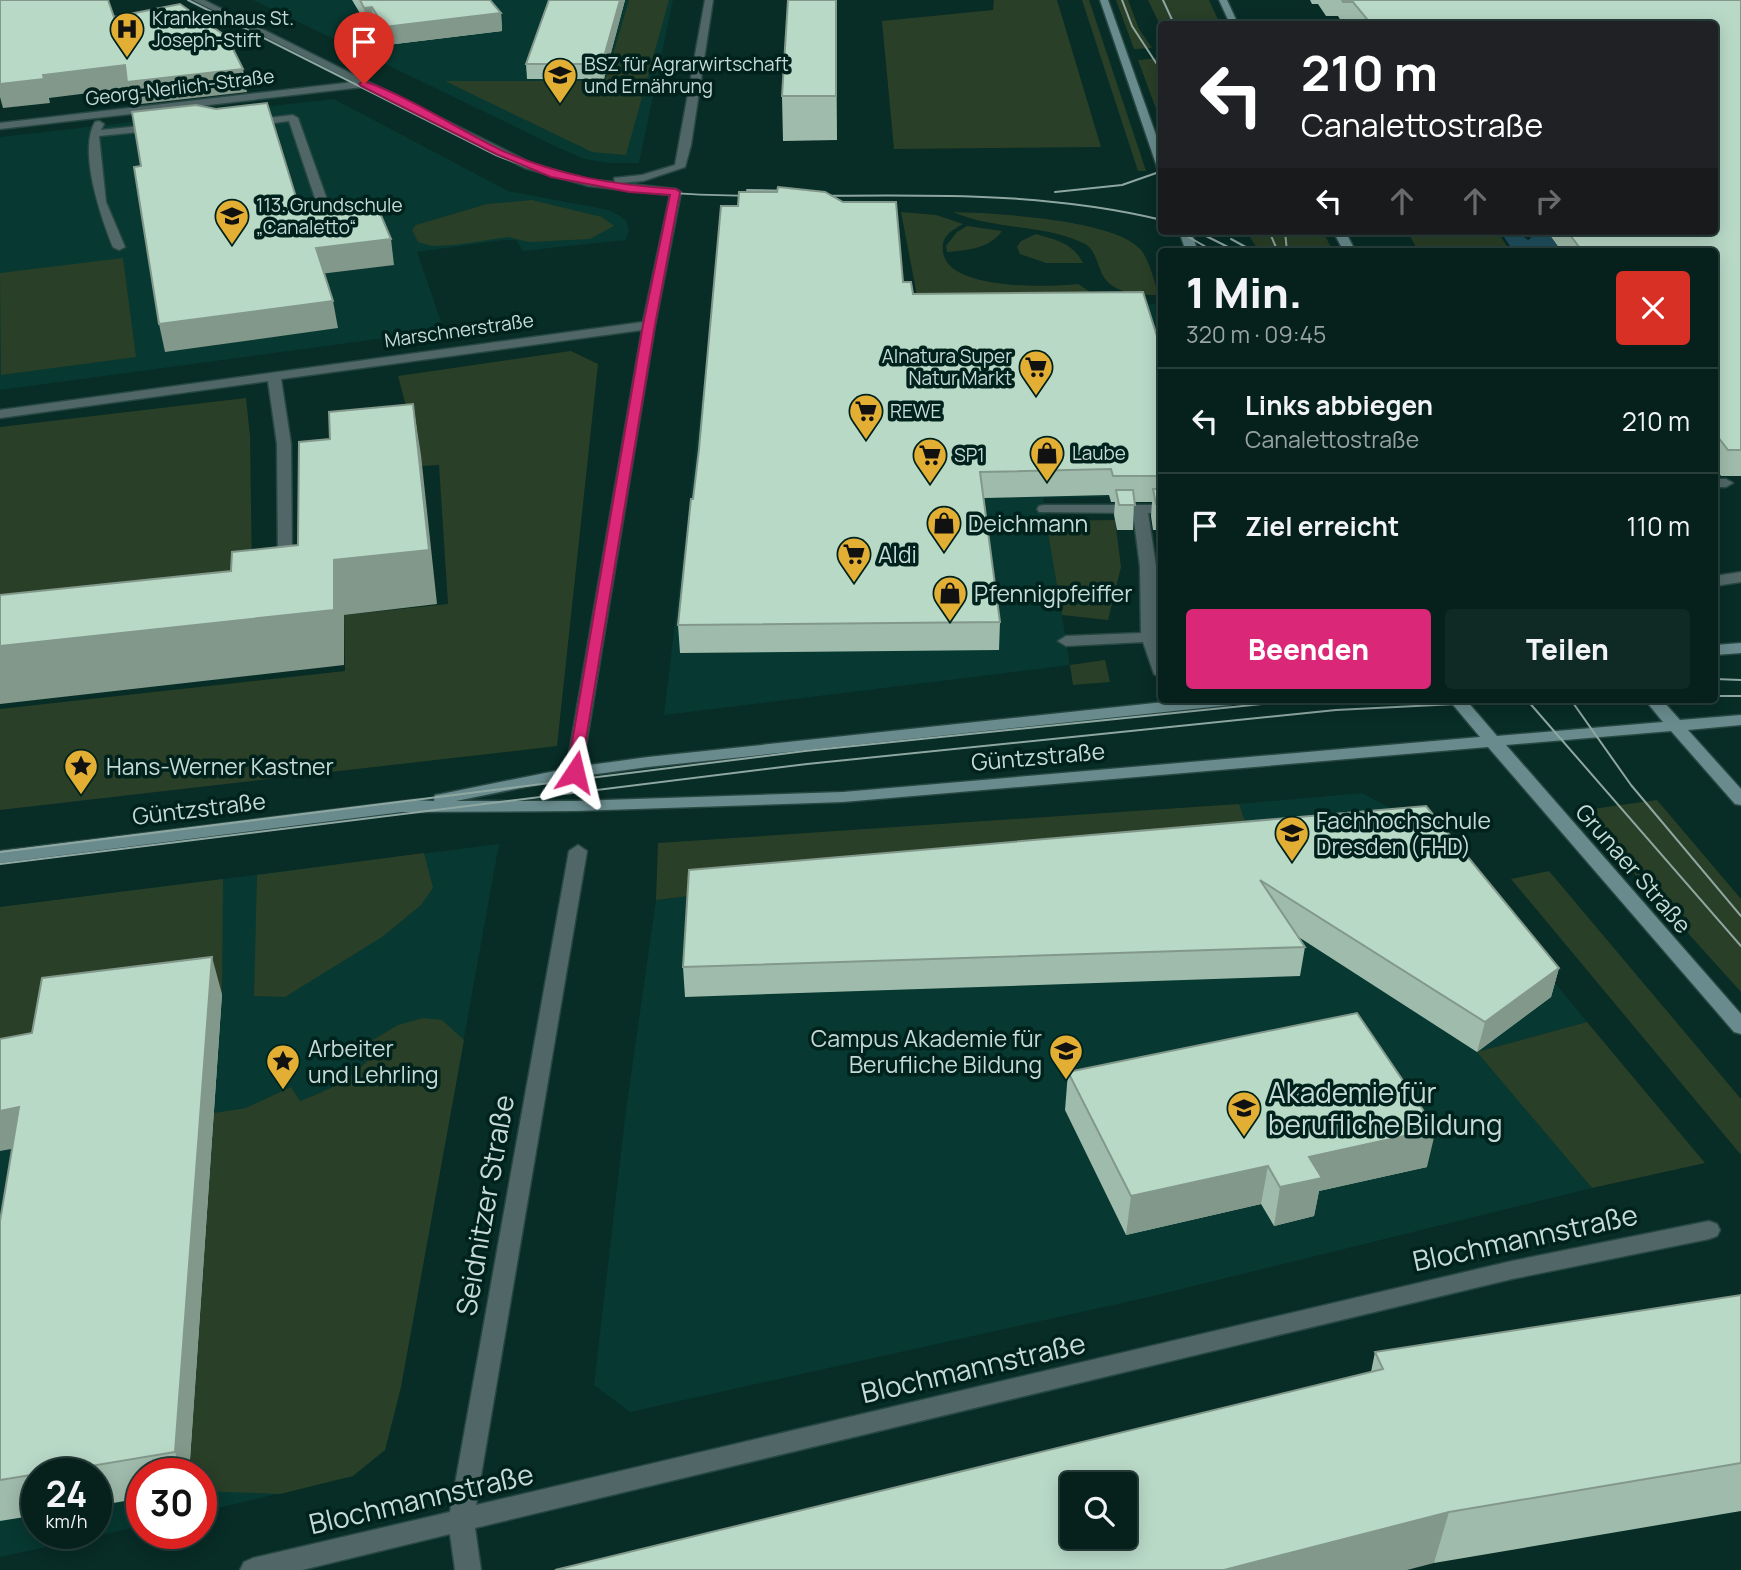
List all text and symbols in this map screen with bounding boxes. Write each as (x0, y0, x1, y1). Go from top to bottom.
place label: Krankenhaus St. Joseph-Stift (152, 5, 294, 53)
hospital icon: Krankenhaus St. Joseph-Stift (108, 10, 146, 59)
pin (334, 12.0, 394, 84)
icon: arrive (345, 23, 383, 61)
text: 210 m (1301, 39, 1438, 106)
icon: left (1186, 49, 1277, 140)
place label: BSZ für Agrarwirtschaft und Ernährung (584, 51, 789, 99)
school or university icon: BSZ für Agrarwirtschaft und Ernährung (541, 56, 579, 105)
street label: Georg-Nerlich-Straße (84, 63, 276, 111)
text: Canalettostraße (1301, 103, 1543, 147)
icon: left (1310, 182, 1348, 220)
icon: ahead (1383, 182, 1421, 220)
icon: ahead (1456, 182, 1494, 220)
icon: right (1529, 182, 1567, 220)
place label: 113. Grundschule „Canaletto“ (256, 192, 403, 240)
school or university icon: 113. Grundschule „Canaletto“ (213, 197, 251, 246)
text: 1 Min. (1186, 263, 1302, 321)
button: close (1616, 271, 1690, 345)
street label: Marschnerstraße (383, 307, 535, 353)
text: 320 m · 09:45 (1186, 318, 1326, 350)
place label: Alnatura Super Natur Markt (882, 343, 1012, 391)
supermarket icon: Alnatura Super Natur Markt (1017, 348, 1055, 397)
text: Links abbiegen (1245, 387, 1433, 423)
supermarket icon: REWE (847, 392, 885, 441)
place label: REWE (890, 398, 941, 424)
icon: left (1186, 402, 1224, 440)
text: 210 m (1622, 403, 1690, 439)
text: Canalettostraße (1245, 423, 1419, 455)
shop icon: Laube (1028, 434, 1066, 483)
supermarket icon: SP1 (911, 436, 949, 485)
place label: Laube (1072, 440, 1126, 466)
place label: SP1 (954, 442, 985, 468)
shop icon: Deichmann (925, 504, 963, 553)
place label: Deichmann (968, 507, 1088, 539)
icon: arrive (1186, 507, 1224, 545)
text: Ziel erreicht (1245, 508, 1399, 544)
text: 110 m (1627, 508, 1690, 544)
supermarket icon: Aldi (835, 535, 873, 584)
place label: Aldi (878, 538, 917, 570)
shop icon: Pfennigpfeiffer (931, 574, 969, 623)
place label: Pfennigpfeiffer (974, 577, 1133, 609)
button: Beenden (1186, 609, 1431, 689)
button: Teilen (1445, 609, 1690, 689)
street label: Güntzstraße (970, 734, 1106, 778)
position arrow (538, 735, 612, 809)
place icon: Hans-Werner Kastner (62, 747, 100, 796)
place label: Hans-Werner Kastner (106, 750, 334, 782)
street label: Güntzstraße (131, 784, 267, 832)
street label: Grunaer Straße (1569, 796, 1699, 940)
place label: Fachhochschule Dresden (FHD) (1316, 804, 1491, 862)
school or university icon: Fachhochschule Dresden (FHD) (1273, 814, 1311, 863)
place label: Campus Akademie für Berufliche Bildung (811, 1022, 1042, 1080)
place label: Arbeiter und Lehrling (308, 1032, 439, 1090)
school or university icon: Campus Akademie für Berufliche Bildung (1047, 1032, 1085, 1081)
place icon: Arbeiter und Lehrling (264, 1042, 302, 1091)
place label: Akademie für berufliche Bildung (1268, 1073, 1502, 1143)
school or university icon: Akademie für berufliche Bildung (1225, 1089, 1263, 1138)
street label: Seidnitzer Straße (446, 1092, 522, 1318)
street label: Blochmannstraße (1409, 1195, 1641, 1279)
street label: Blochmannstraße (857, 1323, 1089, 1411)
street label: Blochmannstraße (305, 1454, 537, 1542)
speed limit sign: 30 (126, 1458, 217, 1549)
text: 24 (46, 1470, 87, 1518)
map controls (1060, 1472, 1137, 1549)
button: search (1060, 1472, 1137, 1549)
text: km/h (46, 1509, 87, 1533)

